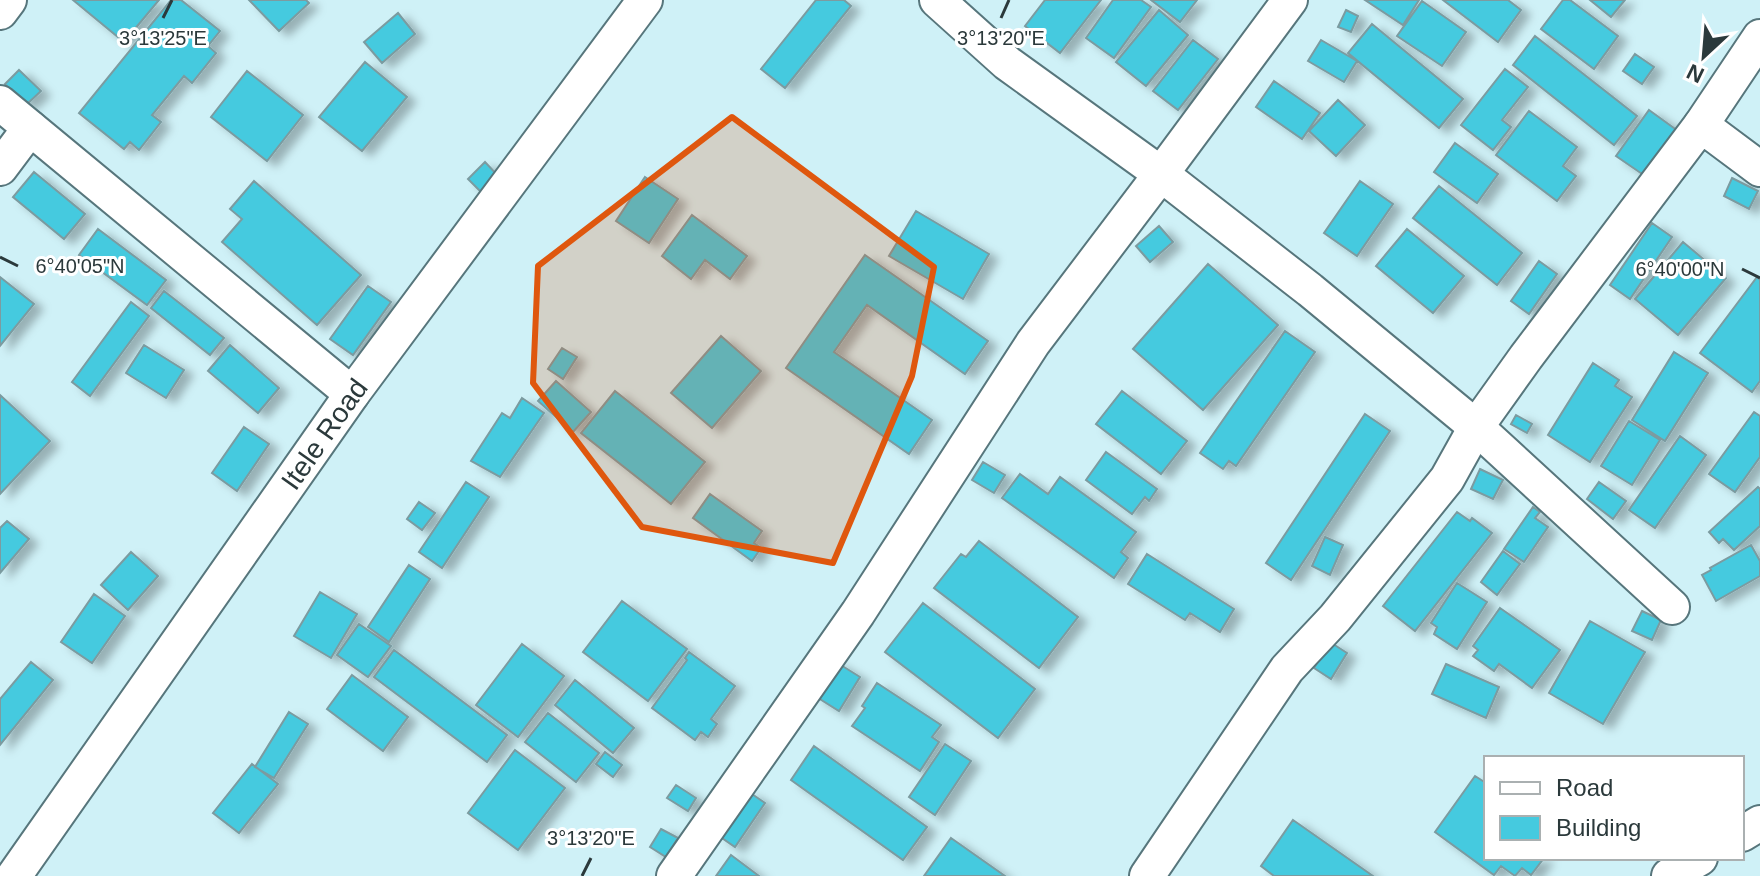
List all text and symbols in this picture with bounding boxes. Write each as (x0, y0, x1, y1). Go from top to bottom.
north arrow (1664, 16, 1744, 96)
text: 3°13'25"E (119, 27, 207, 49)
text: 3°13'20"E (957, 27, 1045, 49)
text: N (1683, 59, 1708, 88)
text: 6°40'05"N (36, 255, 124, 277)
text: 6°40'00"N (1636, 258, 1724, 280)
street label: Itele Road (275, 373, 374, 495)
legend (1484, 756, 1744, 860)
text: Road (1556, 774, 1613, 801)
text: Building (1556, 814, 1641, 841)
text: 3°13'20"E (547, 827, 635, 849)

